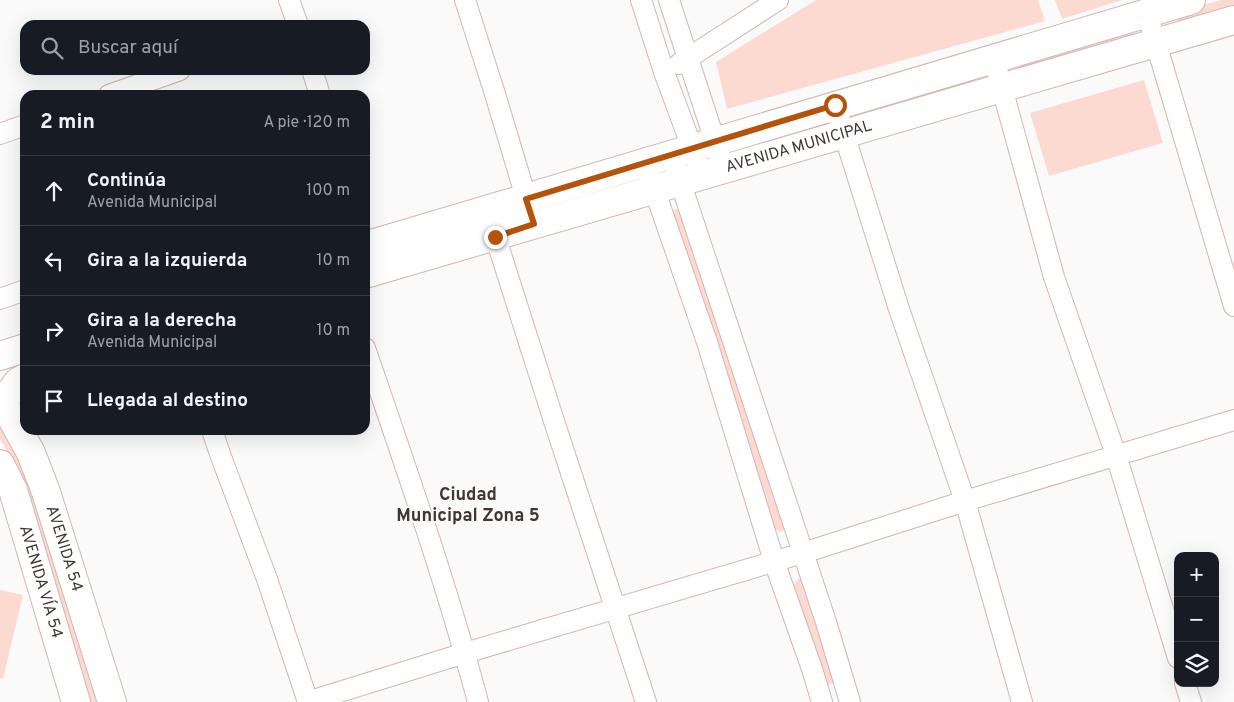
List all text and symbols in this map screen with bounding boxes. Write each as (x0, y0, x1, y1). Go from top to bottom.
search box (20, 20, 370, 75)
icon: search (38, 34, 66, 62)
text: Buscar aquí (78, 36, 178, 60)
route start (824, 94, 847, 117)
text: 2 min (40, 109, 95, 136)
text: A pie · 120 m (263, 113, 350, 133)
street label: AVENIDA MUNICIPAL (723, 116, 874, 178)
text: Continúa (87, 169, 166, 193)
icon: ahead (40, 177, 68, 205)
text: 100 m (306, 181, 350, 201)
text: Avenida Municipal (87, 193, 217, 213)
route end (484, 226, 507, 249)
icon: left (40, 247, 68, 275)
text: Gira a la izquierda (87, 249, 247, 273)
text: 10 m (316, 251, 350, 271)
text: Gira a la derecha (87, 309, 237, 333)
icon: right (40, 317, 68, 345)
text: 10 m (316, 321, 350, 341)
text: Avenida Municipal (87, 333, 217, 353)
icon: arrive (40, 387, 68, 415)
text: Llegada al destino (87, 389, 248, 413)
district label: Ciudad Municipal Zona 5 (396, 484, 540, 528)
street label: AVENIDA 54 (41, 503, 87, 594)
street label: AVENIDA VÍA 54 (14, 523, 67, 641)
map controls (1174, 552, 1219, 687)
button: + (1174, 552, 1219, 597)
button: − (1174, 597, 1219, 642)
button: layers (1174, 642, 1219, 687)

